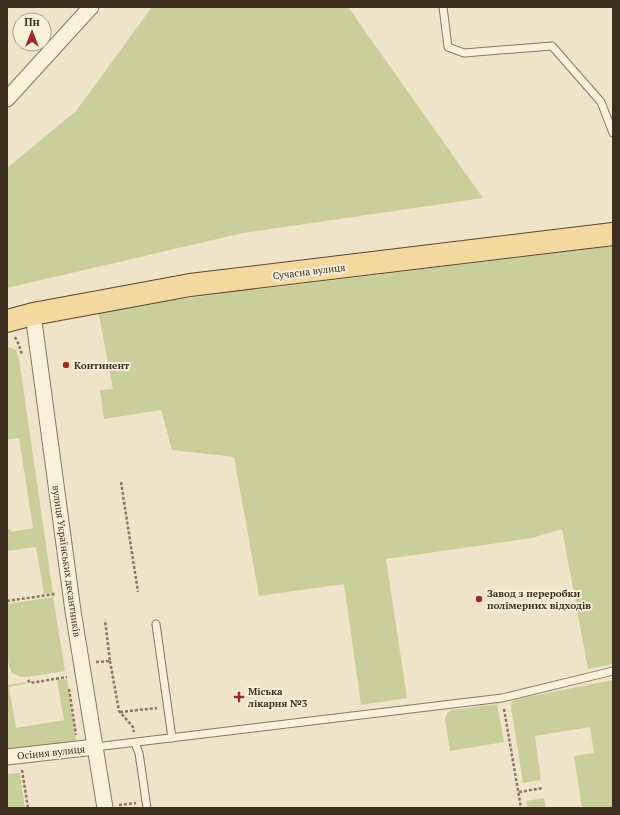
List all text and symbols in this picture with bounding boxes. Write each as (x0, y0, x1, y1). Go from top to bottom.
north arrow (12, 12, 52, 52)
text: Пн (24, 15, 40, 29)
street label: Сучасна вулиця (272, 261, 346, 282)
place label: Континент (74, 359, 130, 372)
marker: Континент (61, 360, 71, 370)
street label: вулиця Українських десантників (49, 484, 84, 638)
place label: Завод з переробки полімерних відходів (487, 587, 591, 612)
marker: Завод з переробки полімерних відходів (474, 594, 484, 604)
place label: Міська лікарня №3 (248, 685, 308, 710)
marker: Міська лікарня №3 (233, 691, 245, 703)
street label: Осіння вулиця (16, 742, 86, 763)

